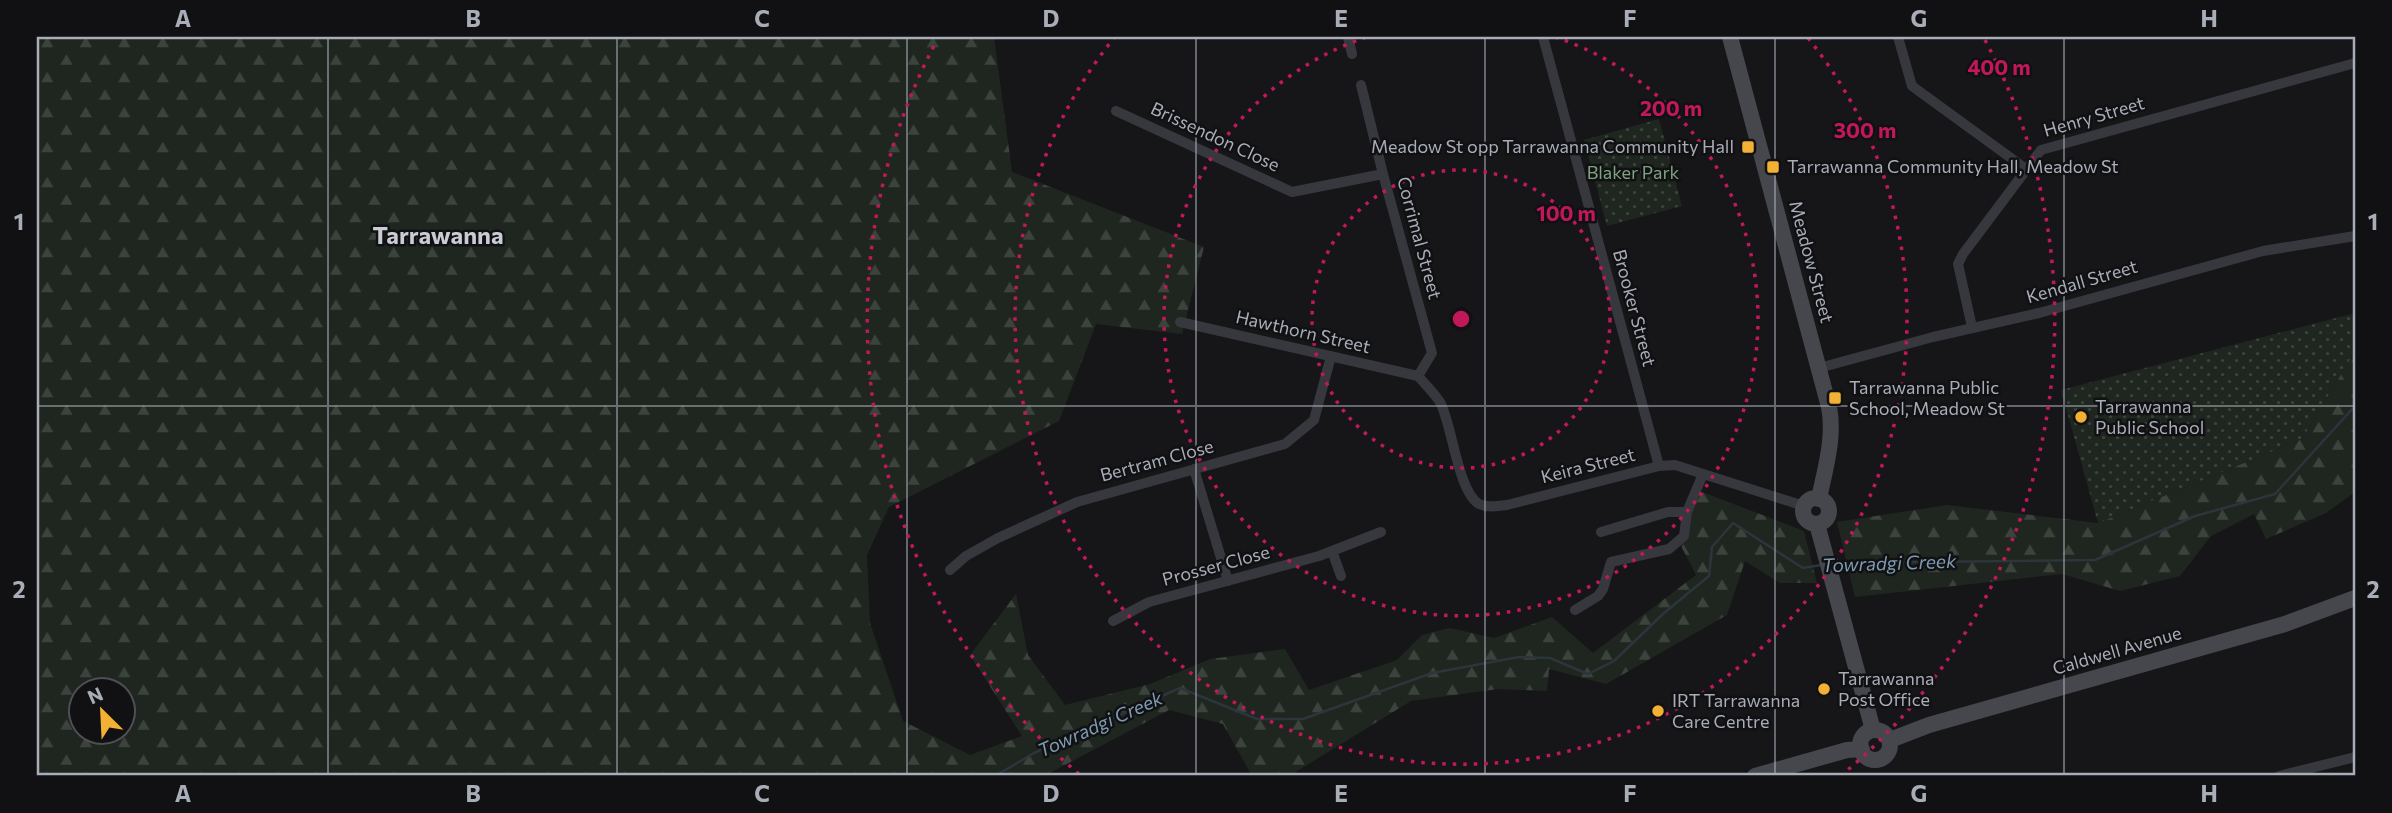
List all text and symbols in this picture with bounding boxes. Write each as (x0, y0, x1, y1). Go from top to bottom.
text: A (175, 4, 192, 32)
text: B (465, 4, 481, 32)
text: C (754, 4, 770, 32)
text: D (1043, 4, 1060, 32)
text: E (1334, 4, 1348, 32)
text: F (1623, 4, 1637, 32)
text: G (1911, 4, 1927, 32)
text: H (2200, 4, 2218, 32)
text: 400 m (1967, 54, 2031, 79)
street label: Henry Street (2041, 91, 2147, 141)
text: 200 m (1640, 95, 1702, 120)
street label: Brissendon Close (1147, 97, 1283, 176)
text: 300 m (1834, 117, 1896, 142)
place label: Meadow St opp Tarrawanna Community Hall (1371, 135, 1734, 157)
marker: Meadow St opp Tarrawanna Community Hall (1740, 139, 1756, 155)
place label: Tarrawanna Community Hall, Meadow St (1787, 155, 2119, 177)
marker: Tarrawanna Community Hall, Meadow St (1765, 159, 1781, 175)
park label: Blaker Park (1587, 161, 1680, 183)
street label: Corrimal Street (1393, 174, 1447, 301)
street label: Meadow Street (1785, 198, 1839, 325)
text: 100 m (1536, 200, 1596, 225)
text: 1 (14, 207, 24, 235)
text: 1 (2368, 207, 2378, 235)
district label: Tarrawanna (372, 220, 504, 249)
street label: Brooker Street (1609, 247, 1661, 369)
street label: Kendall Street (2024, 255, 2140, 307)
street label: Hawthorn Street (1234, 305, 1373, 357)
centre of rings (1449, 307, 1473, 331)
place label: Tarrawanna Public School, Meadow St (1849, 376, 2005, 419)
marker: Tarrawanna Public School, Meadow St (1827, 390, 1843, 406)
place label: Tarrawanna Public School (2095, 395, 2204, 438)
marker: Tarrawanna Public School (2073, 409, 2089, 425)
street label: Bertram Close (1098, 434, 1216, 486)
street label: Keira Street (1538, 443, 1637, 487)
street label: Prosser Close (1160, 540, 1272, 590)
water label: Towradgi Creek (1821, 549, 1957, 576)
text: 2 (12, 575, 26, 603)
text: 2 (2366, 575, 2380, 603)
street label: Caldwell Avenue (2050, 621, 2184, 679)
place label: Tarrawanna Post Office (1838, 667, 1935, 710)
north arrow (66, 676, 136, 746)
marker: Tarrawanna Post Office (1816, 681, 1832, 697)
text: N (84, 682, 106, 708)
water label: Towradgi Creek (1034, 685, 1167, 761)
place label: IRT Tarrawanna Care Centre (1672, 689, 1800, 732)
marker: IRT Tarrawanna Care Centre (1650, 703, 1666, 719)
text: A (175, 779, 192, 807)
text: B (465, 779, 481, 807)
text: C (754, 779, 770, 807)
text: D (1043, 779, 1060, 807)
text: E (1334, 779, 1348, 807)
text: F (1623, 779, 1637, 807)
text: G (1911, 779, 1927, 807)
text: H (2200, 779, 2218, 807)

